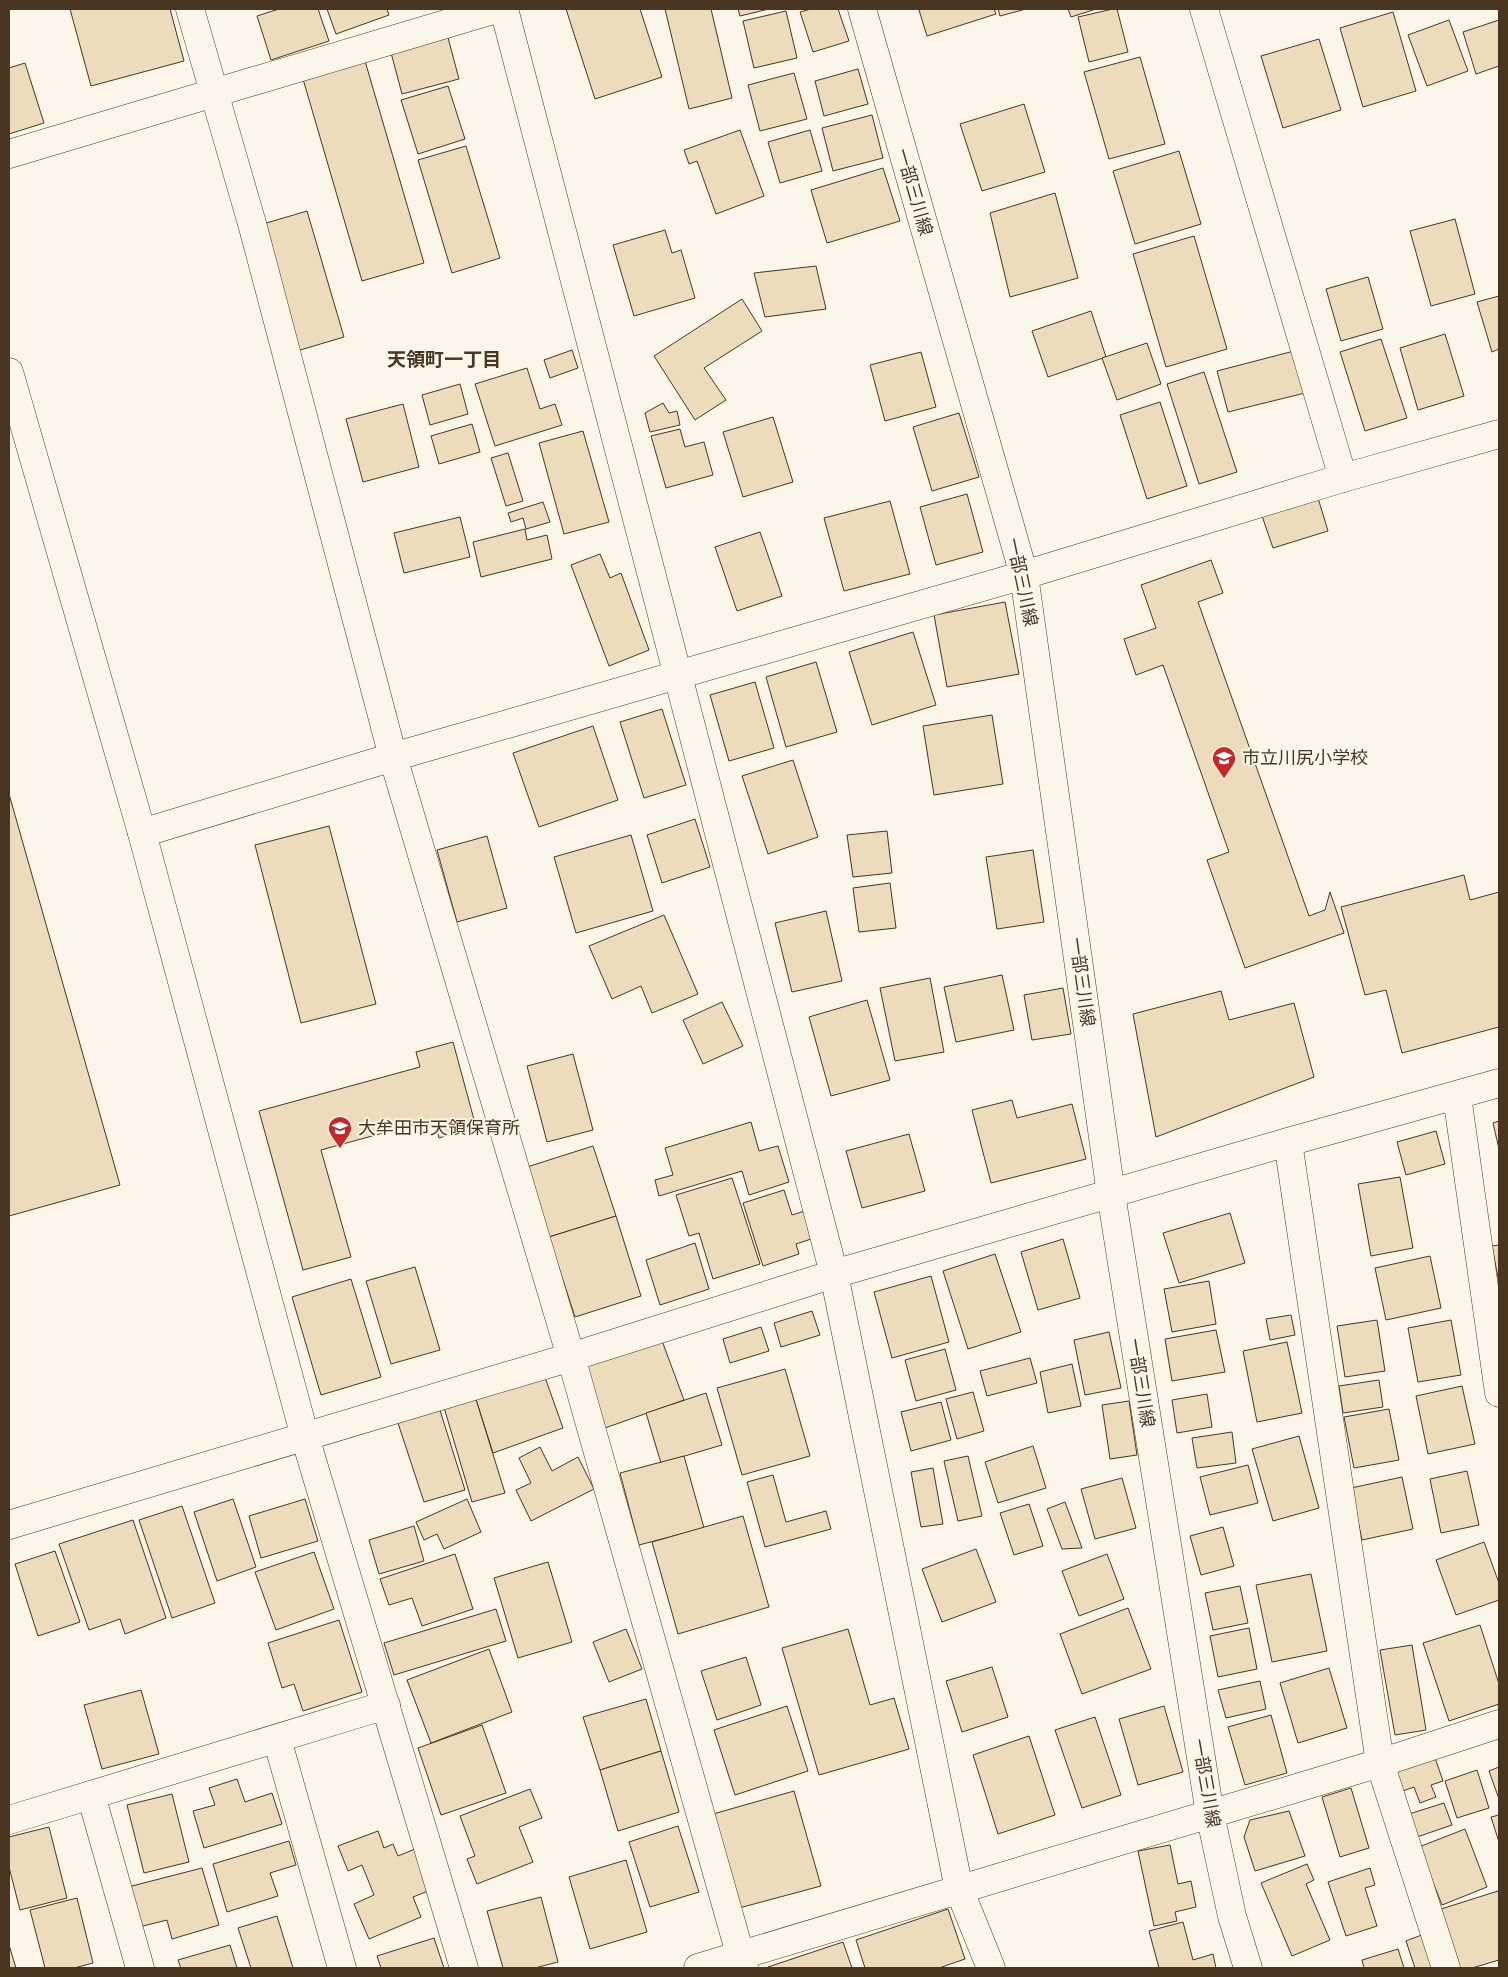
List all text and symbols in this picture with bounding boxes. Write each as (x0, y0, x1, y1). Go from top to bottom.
street label: 一部三川線 (889, 145, 939, 239)
district label: 天領町一丁目 (387, 346, 501, 373)
street label: 一部三川線 (1000, 535, 1044, 629)
school or university icon: 市立川尻小学校 (1211, 745, 1237, 779)
place label: 市立川尻小学校 (1242, 745, 1368, 771)
street label: 一部三川線 (1063, 936, 1101, 1028)
school or university icon: 大牟田市天領保育所 (327, 1115, 353, 1149)
place label: 大牟田市天領保育所 (358, 1115, 520, 1141)
street label: 一部三川線 (1121, 1337, 1161, 1429)
street label: 一部三川線 (1185, 1736, 1227, 1830)

